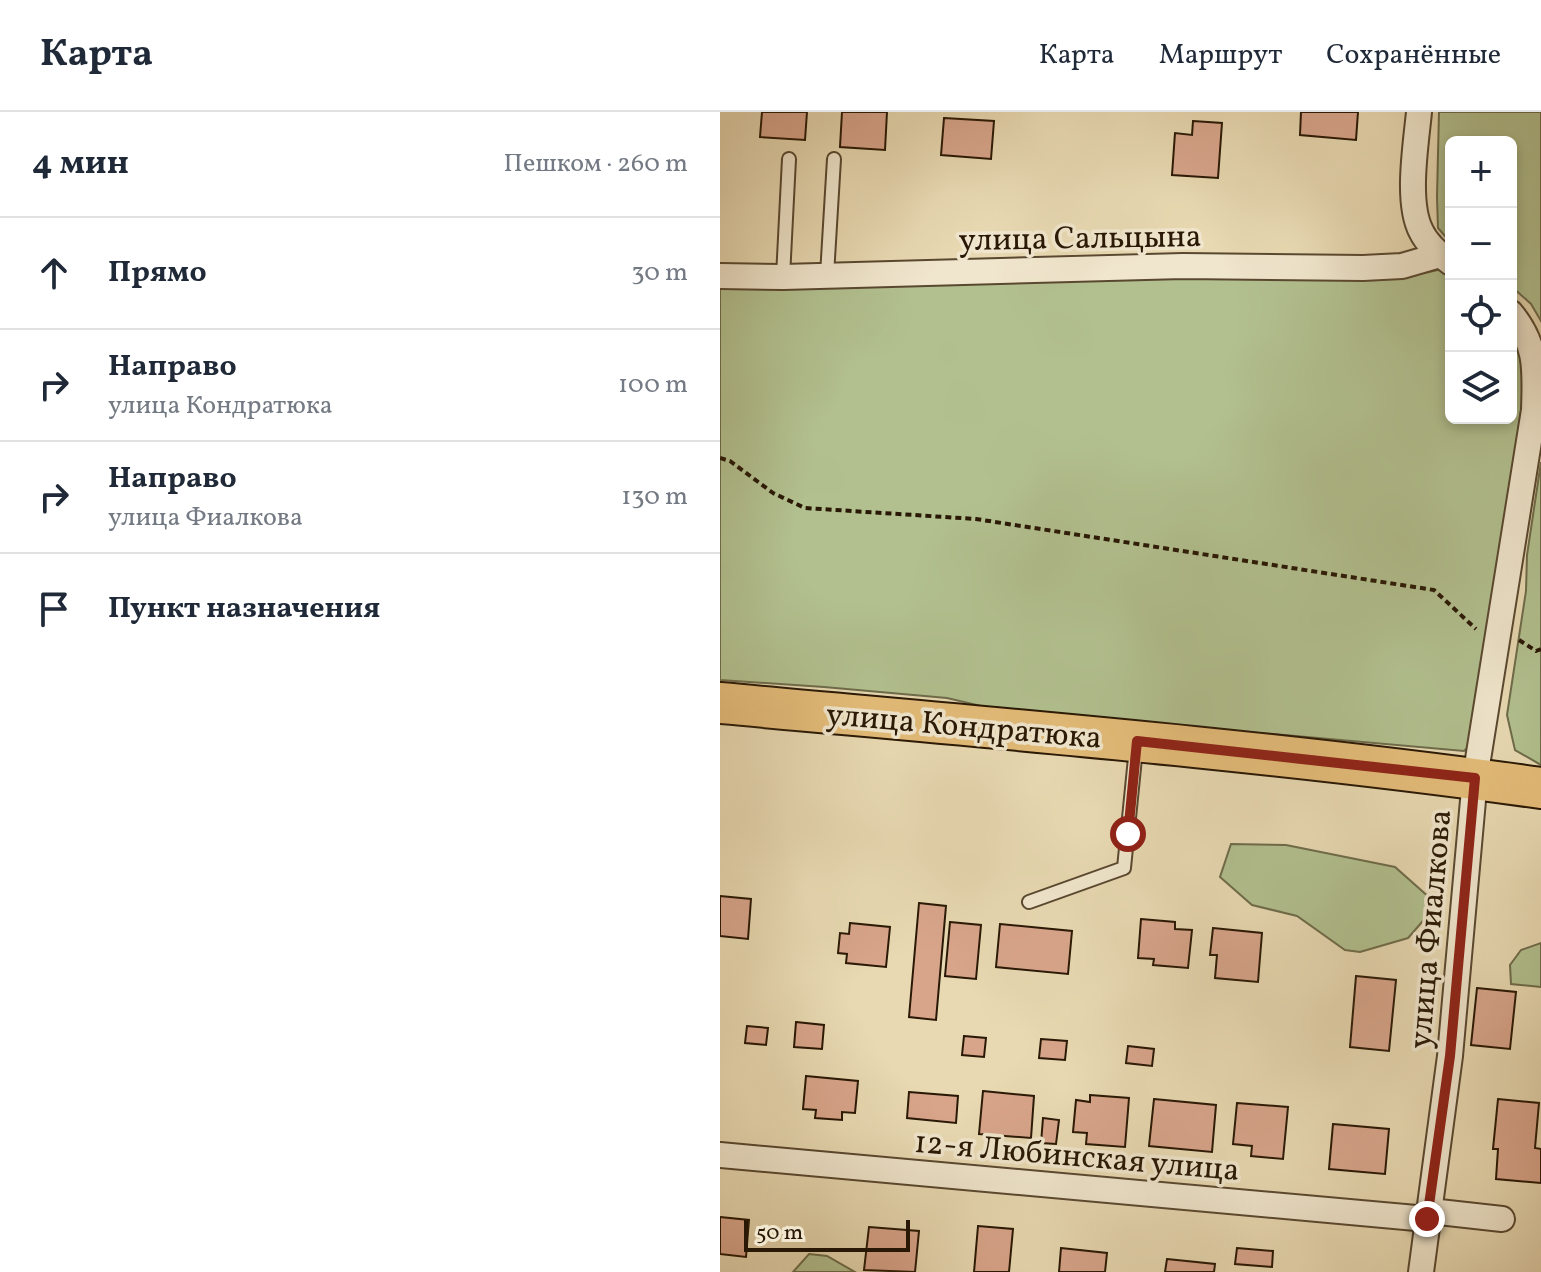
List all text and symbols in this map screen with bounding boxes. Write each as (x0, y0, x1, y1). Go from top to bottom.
text: Карта (40, 29, 153, 82)
text: Карта (1039, 36, 1115, 75)
text: Маршрут (1159, 36, 1282, 75)
text: Сохранённые (1326, 36, 1501, 75)
map controls (1445, 136, 1517, 424)
button: + (1445, 136, 1517, 208)
text: 4 мин (32, 141, 129, 188)
text: Пешком · 260 m (504, 146, 688, 182)
button: − (1445, 208, 1517, 280)
street label: улица Сальцына (958, 216, 1202, 264)
icon: ahead (32, 251, 76, 295)
text: Прямо (108, 252, 207, 294)
text: 30 m (631, 255, 688, 291)
button: locate (1445, 280, 1517, 352)
text: Направо (108, 346, 237, 388)
button: layers (1445, 352, 1517, 424)
icon: right (32, 363, 76, 407)
text: 100 m (618, 367, 688, 403)
text: улица Кондратюка (108, 388, 333, 424)
text: Направо (108, 458, 237, 500)
icon: right (32, 475, 76, 519)
text: 130 m (621, 479, 688, 515)
text: улица Фиалкова (108, 500, 303, 536)
icon: arrive (32, 587, 76, 631)
text: Пункт назначения (108, 588, 380, 630)
street label: улица Кондратюка (824, 694, 1103, 762)
street label: улица Фиалкова (1400, 808, 1464, 1051)
route start (1110, 816, 1146, 852)
street label: 12-я Любинская улица (912, 1122, 1241, 1194)
route end (1409, 1201, 1445, 1237)
scale bar (744, 1216, 910, 1252)
text: 50 m (756, 1218, 803, 1249)

